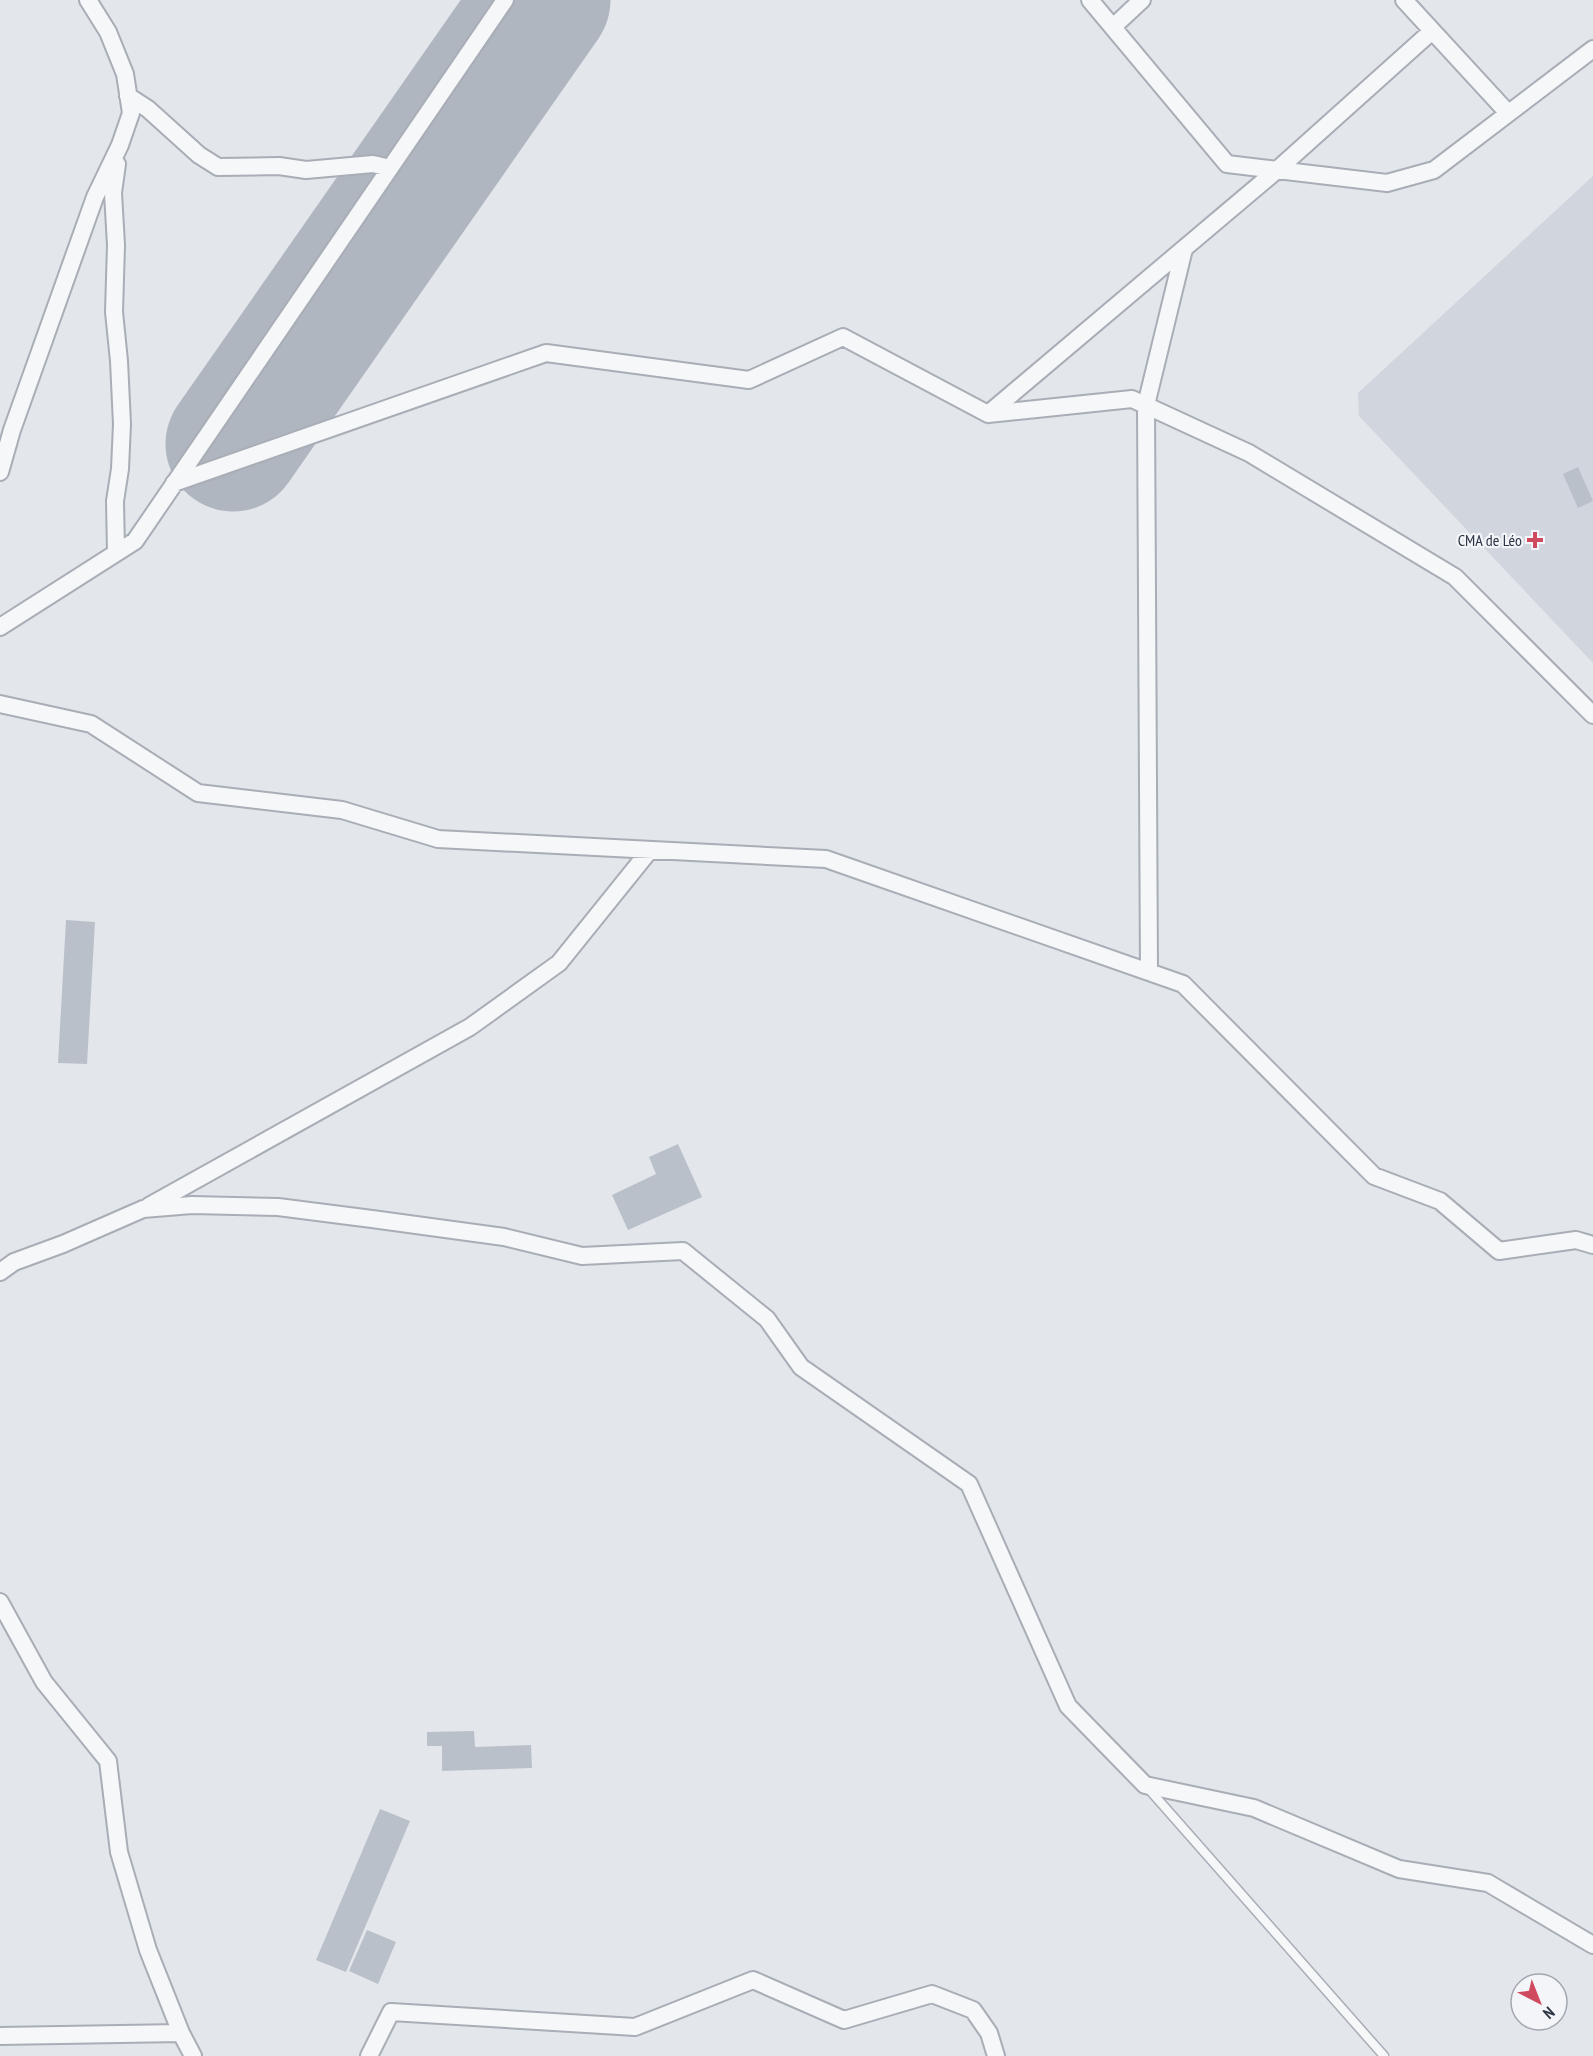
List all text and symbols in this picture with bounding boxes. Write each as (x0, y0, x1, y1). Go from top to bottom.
place label: CMA de Léo (1458, 530, 1522, 550)
marker: CMA de Léo (1526, 531, 1544, 549)
north arrow (1509, 1972, 1569, 2032)
text: N (1539, 2003, 1559, 2023)

